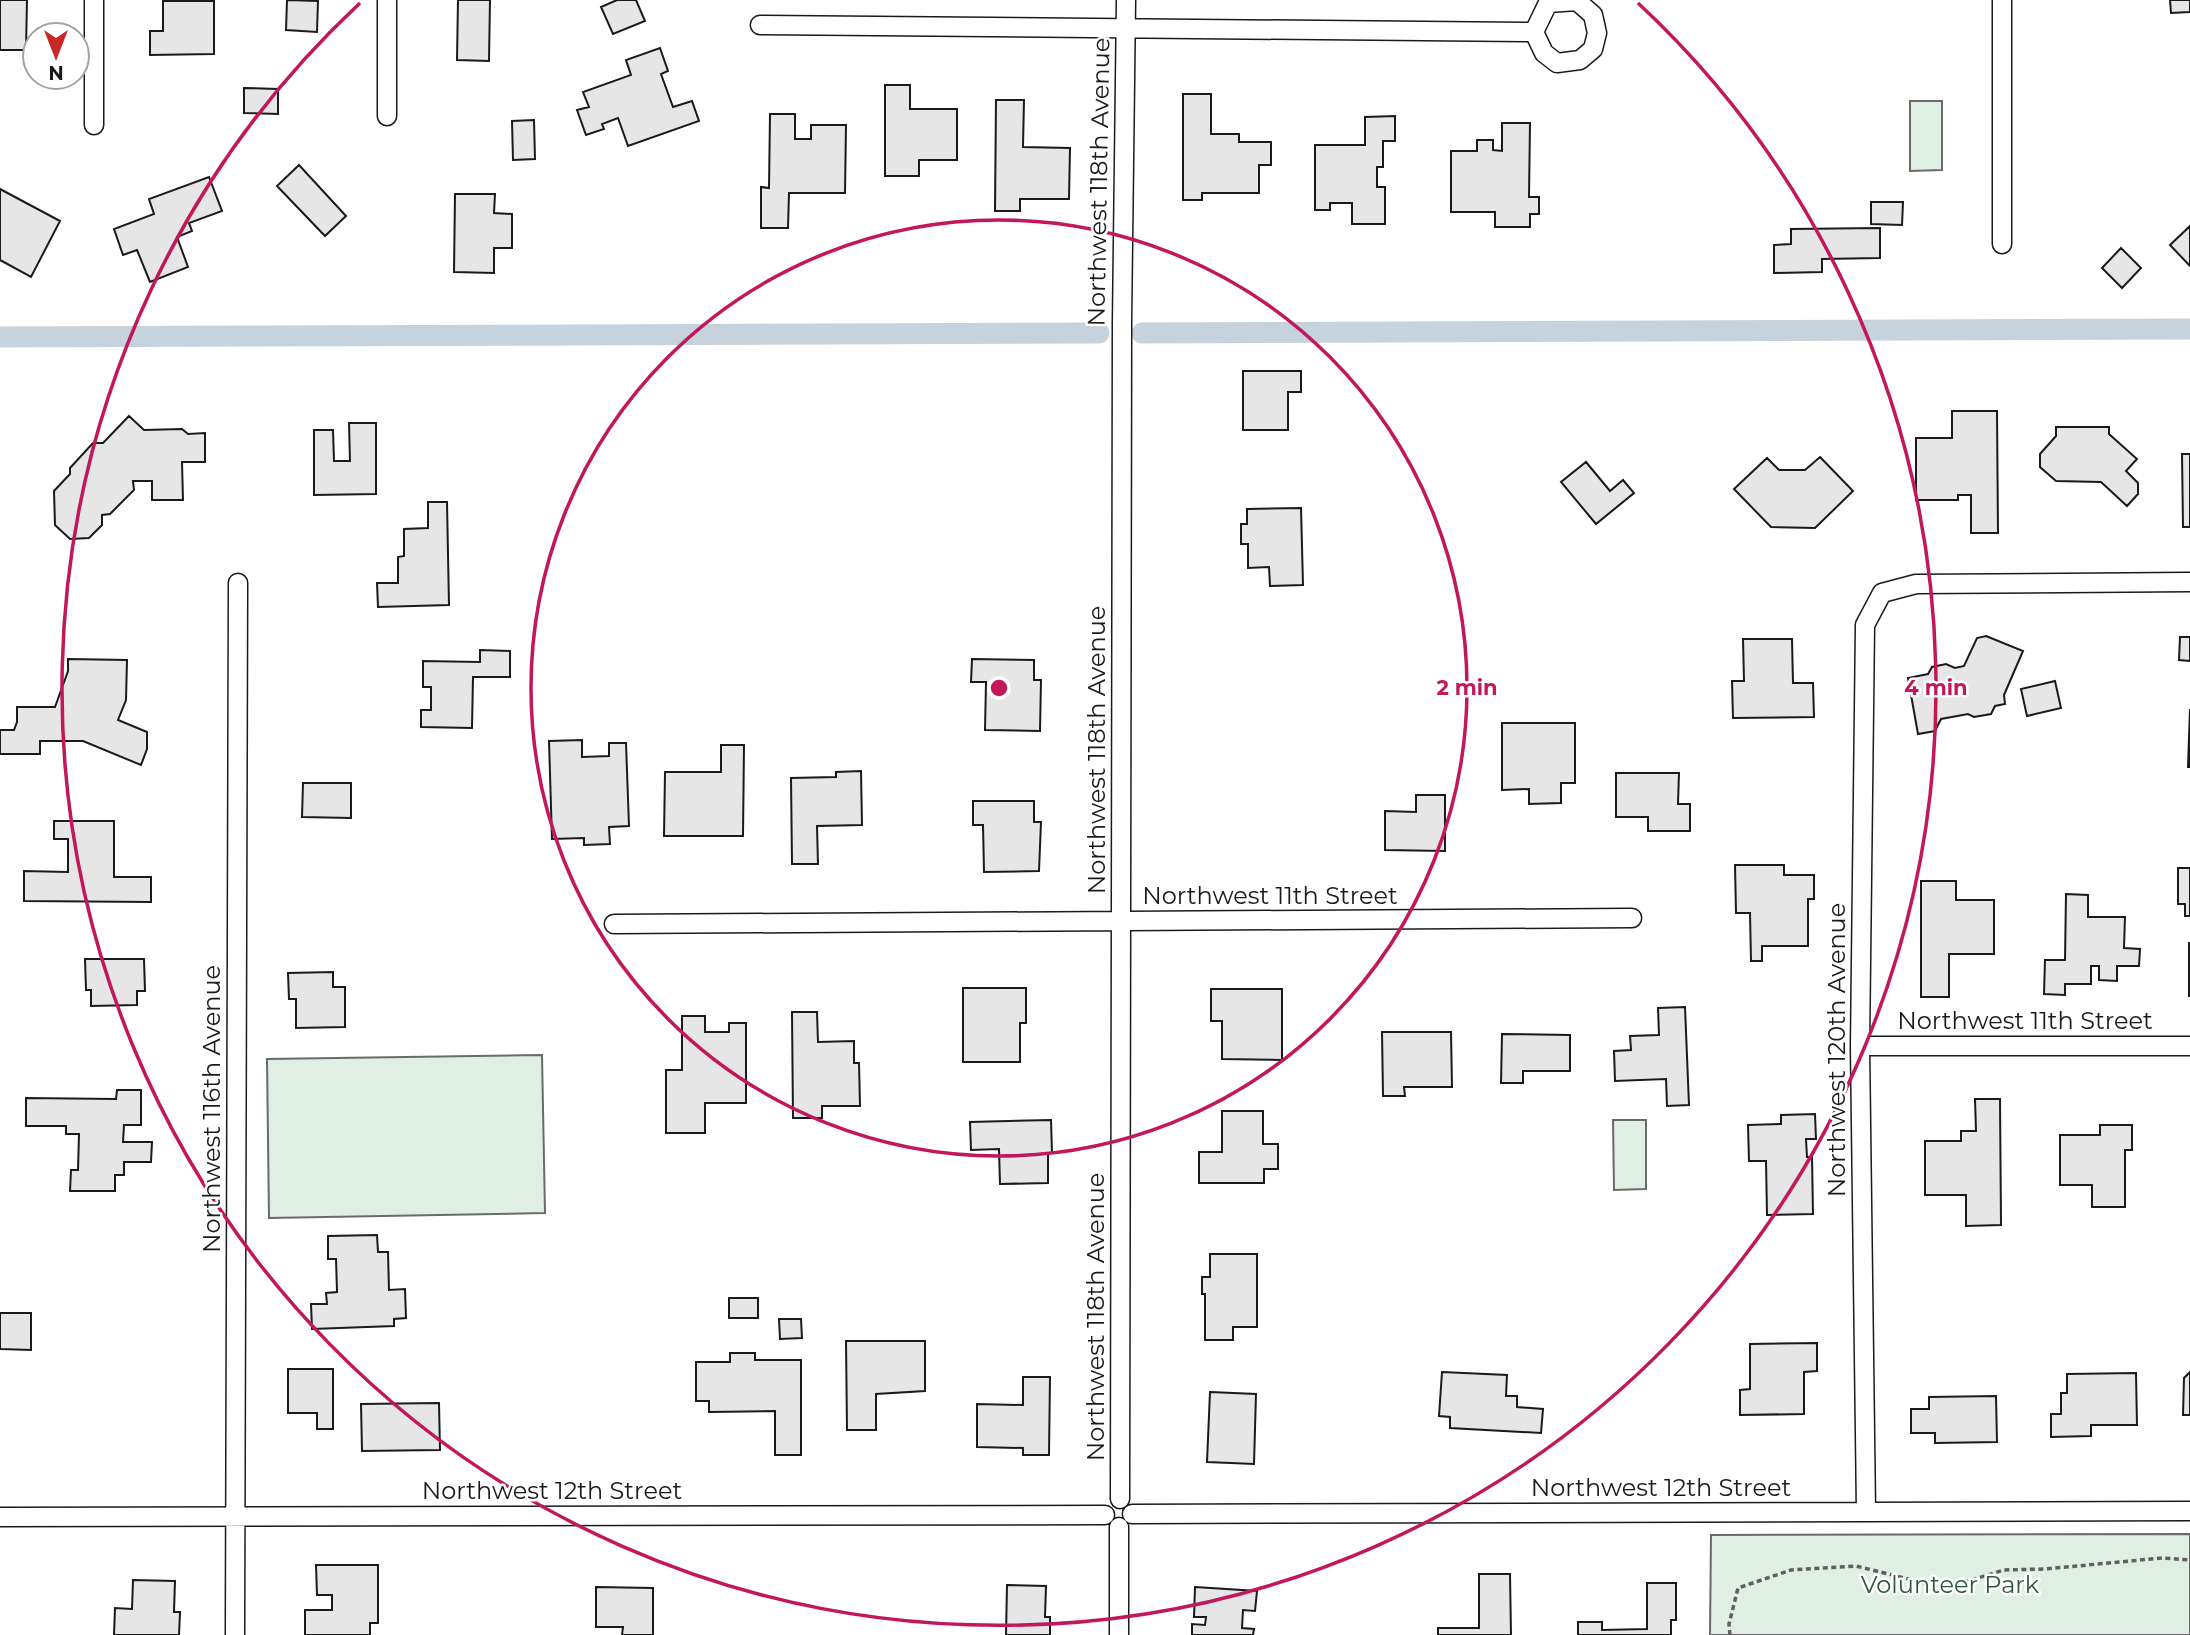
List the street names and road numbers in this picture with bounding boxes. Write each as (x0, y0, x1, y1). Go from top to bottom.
street label: Northwest 118th Avenue (1081, 37, 1116, 327)
street label: Northwest 118th Avenue (1082, 606, 1111, 894)
street label: Northwest 11th Street (1142, 881, 1398, 910)
street label: Northwest 120th Avenue (1822, 903, 1851, 1197)
street label: Northwest 116th Avenue (197, 965, 226, 1253)
street label: Northwest 11th Street (1897, 1006, 2153, 1035)
street label: Northwest 118th Avenue (1081, 1173, 1110, 1461)
street label: Northwest 12th Street (1531, 1473, 1791, 1502)
street label: Northwest 12th Street (422, 1476, 682, 1505)

